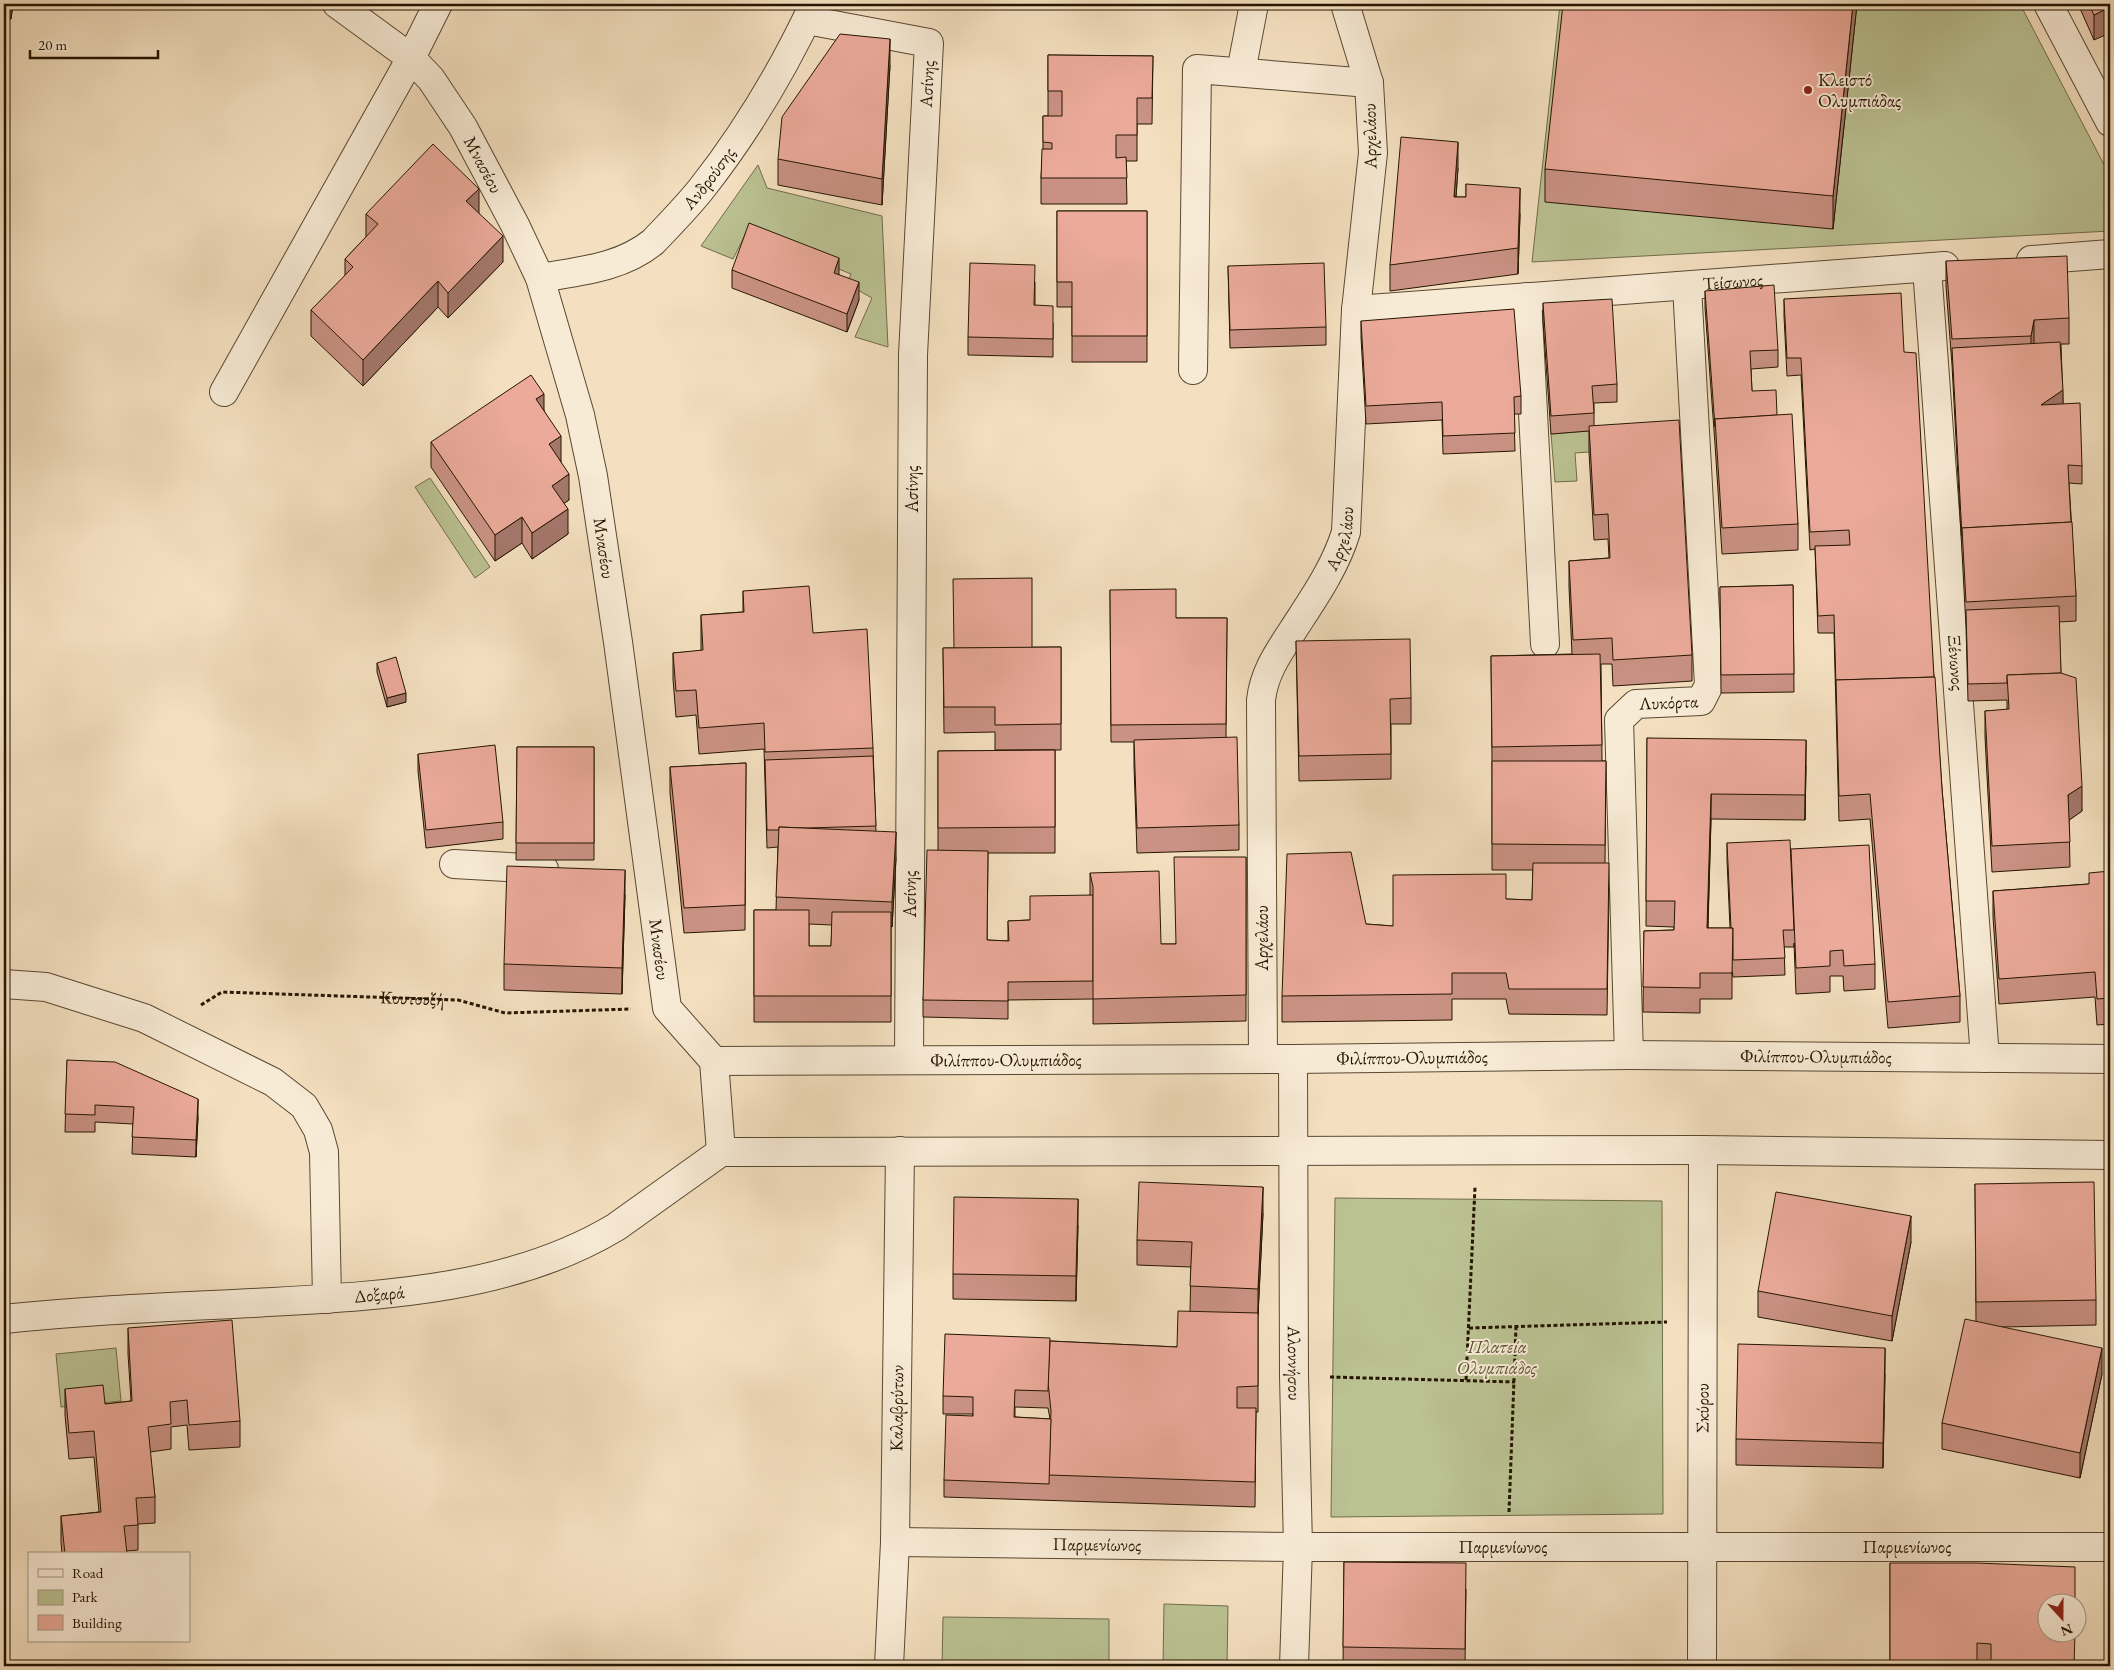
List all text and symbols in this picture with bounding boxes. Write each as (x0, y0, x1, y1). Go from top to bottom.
scale bar (30, 28, 158, 60)
text: 20 m (38, 35, 67, 54)
street label: Ασίνης (914, 60, 939, 109)
place label: Κλειστό Ολυμπιάδας (1818, 68, 1901, 112)
marker: Κλειστό Ολυμπιάδας (1802, 84, 1814, 96)
street label: Αρχελάου (1357, 103, 1382, 170)
street label: Μνασέου (459, 132, 508, 197)
street label: Ανδρούσης (676, 142, 740, 215)
street label: Τείσωνος (1702, 268, 1764, 295)
street label: Ασίνης (900, 465, 923, 514)
street label: Αρχελάου (1319, 506, 1358, 575)
street label: Μνασέου (588, 516, 620, 580)
street label: Ξένωνος (1943, 634, 1970, 692)
street label: Λυκόρτα (1637, 689, 1699, 715)
street label: Ασίνης (898, 870, 921, 919)
street label: Αρχελάου (1250, 905, 1273, 972)
street label: Μνασέου (644, 917, 675, 981)
street label: Κουτουζή (380, 985, 445, 1011)
street label: Φιλίππου-Ολυμπιάδος (1740, 1044, 1892, 1068)
street label: Φιλίππου-Ολυμπιάδος (1336, 1045, 1488, 1069)
street label: Φιλίππου-Ολυμπιάδος (930, 1048, 1082, 1071)
street label: Δοξαρά (353, 1280, 406, 1308)
street label: Αλοννήσου (1283, 1325, 1307, 1401)
park label: Πλατεία Ολυμπιάδος (1457, 1335, 1538, 1379)
street label: Καλαβρύτων (884, 1365, 908, 1452)
street label: Σκύρου (1690, 1383, 1714, 1433)
street label: Παρμενίωνος (1052, 1532, 1142, 1556)
street label: Παρμενίωνος (1459, 1535, 1547, 1558)
street label: Παρμενίωνος (1863, 1535, 1951, 1558)
legend (28, 1552, 190, 1642)
text: Road (72, 1563, 104, 1582)
text: Park (72, 1587, 99, 1606)
north arrow (2036, 1592, 2086, 1642)
text: Building (72, 1613, 122, 1632)
text: N (2058, 1620, 2075, 1641)

